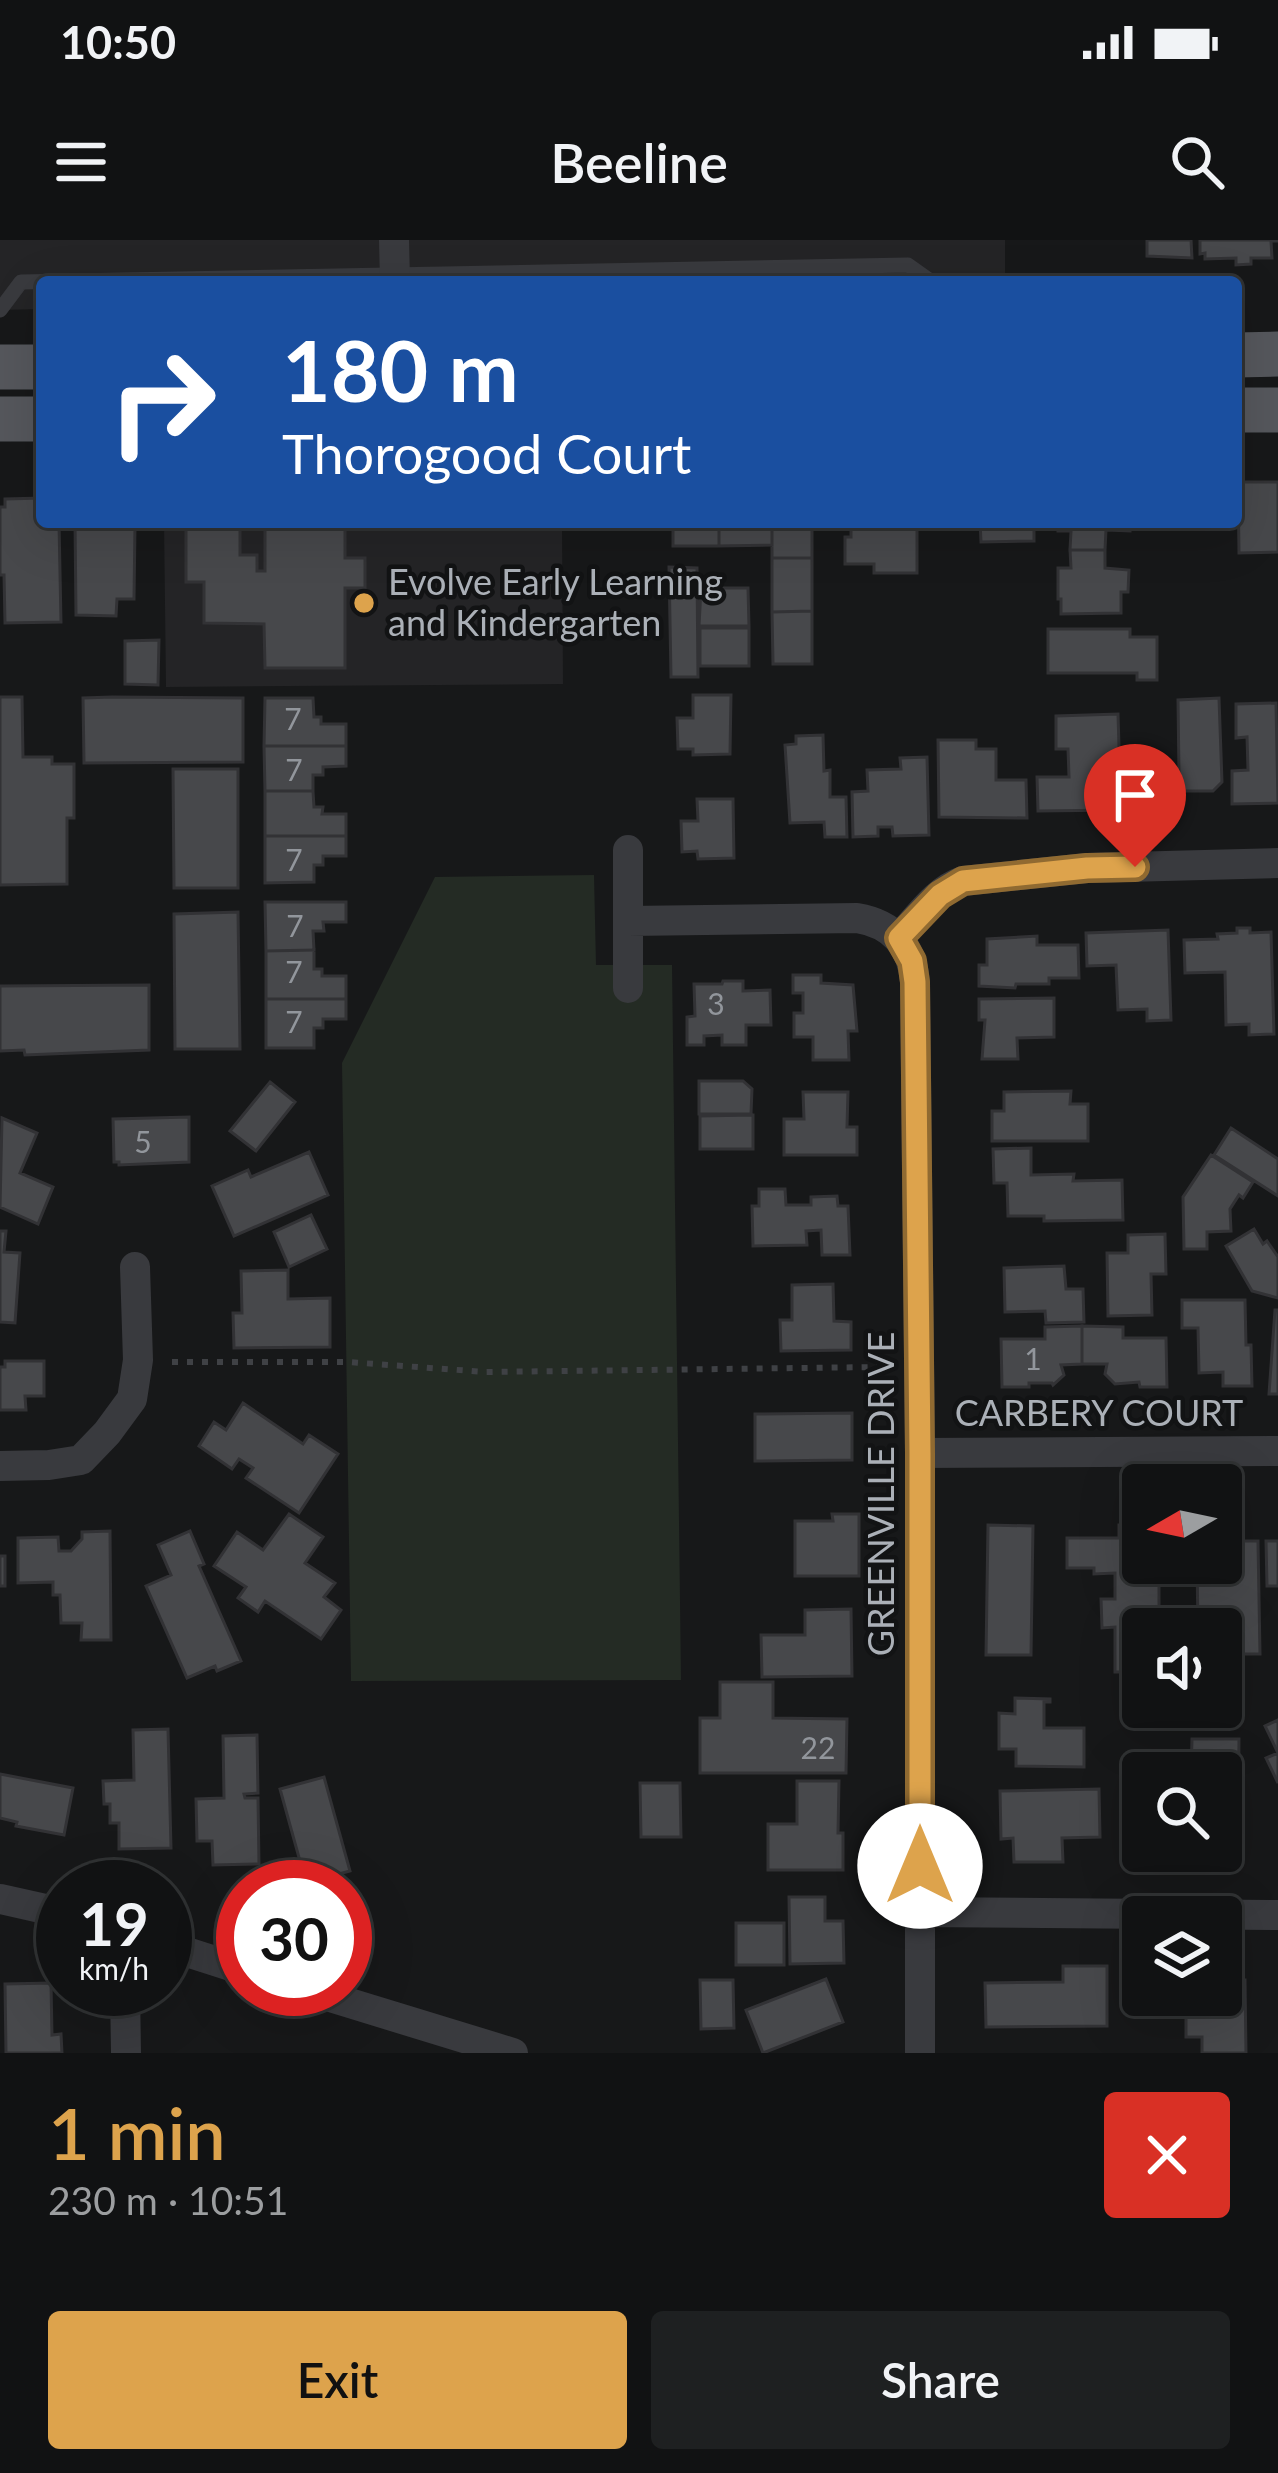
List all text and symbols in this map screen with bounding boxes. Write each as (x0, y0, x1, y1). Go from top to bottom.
text: 10:50 (60, 15, 176, 69)
icon: menu (48, 129, 114, 195)
icon: search (1164, 129, 1230, 195)
text: Beeline (550, 130, 728, 195)
text: 180 m (282, 319, 519, 420)
icon: right (84, 324, 240, 480)
text: Thorogood Court (282, 421, 691, 486)
place label: Evolve Early Learning and Kindergarten (388, 559, 723, 644)
marker: Evolve Early Learning and Kindergarten (351, 590, 377, 616)
house number: 7 (284, 700, 302, 736)
pin (1084, 744, 1186, 867)
house number: 7 (285, 751, 303, 787)
icon: arrive (1102, 762, 1168, 828)
house number: 7 (285, 841, 303, 877)
house number: 7 (286, 907, 304, 943)
house number: 7 (285, 953, 303, 989)
house number: 3 (707, 985, 725, 1021)
house number: 7 (285, 1003, 303, 1039)
house number: 5 (134, 1123, 152, 1159)
street label: GREENVILLE DRIVE (858, 1332, 902, 1656)
house number: 1 (1024, 1340, 1042, 1376)
street label: CARBERY COURT (955, 1390, 1243, 1434)
north arrow (1122, 1464, 1242, 1584)
map controls (1122, 1464, 1242, 2016)
button: sound (1122, 1608, 1242, 1728)
house number: 22 (801, 1729, 835, 1765)
button: search (1122, 1752, 1242, 1872)
position arrow (857, 1803, 983, 1929)
speed limit sign: 30 (216, 1860, 372, 2016)
text: 19 (79, 1887, 149, 1959)
button: layers (1122, 1896, 1242, 2016)
text: km/h (79, 1950, 149, 1986)
text: 1 min (48, 2089, 226, 2175)
button: close (1104, 2092, 1230, 2218)
text: 230 m · 10:51 (48, 2177, 288, 2223)
button: Exit (48, 2311, 627, 2449)
button: Share (651, 2311, 1230, 2449)

